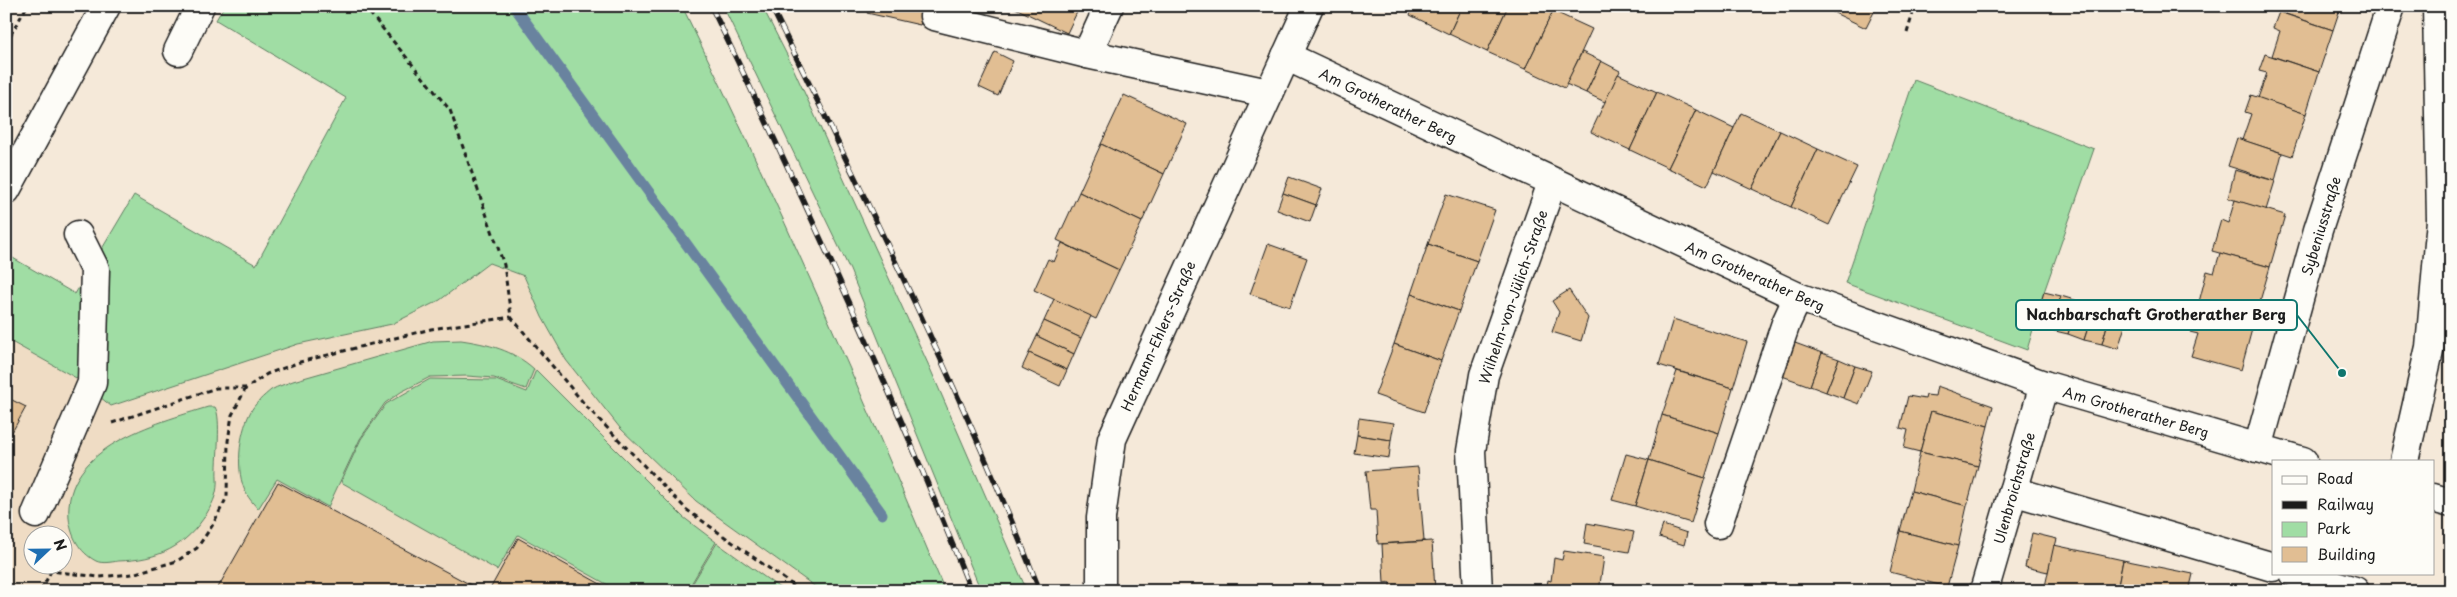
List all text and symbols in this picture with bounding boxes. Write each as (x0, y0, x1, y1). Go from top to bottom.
street label: Am Grotherather Berg (1316, 63, 1460, 147)
street label: Sybeniusstraße (2296, 174, 2346, 278)
street label: Wilhelm-von-Jülich-Straße (1473, 207, 1553, 387)
street label: Am Grotherather Berg (1682, 236, 1828, 316)
street label: Hermann-Ehlers-Straße (1115, 258, 1201, 414)
callout: Nachbarschaft Grotherather Berg (2016, 300, 2297, 330)
text: Nachbarschaft Grotherather Berg (2026, 302, 2286, 325)
street label: Am Grotherather Berg (2061, 381, 2211, 443)
street label: Ulenbroichstraße (1988, 430, 2040, 546)
legend (2272, 460, 2434, 574)
text: Road (2317, 466, 2353, 489)
text: Railway (2317, 492, 2374, 515)
text: Park (2317, 516, 2351, 539)
north arrow (22, 524, 72, 574)
text: N (49, 536, 72, 554)
text: Building (2317, 542, 2376, 565)

